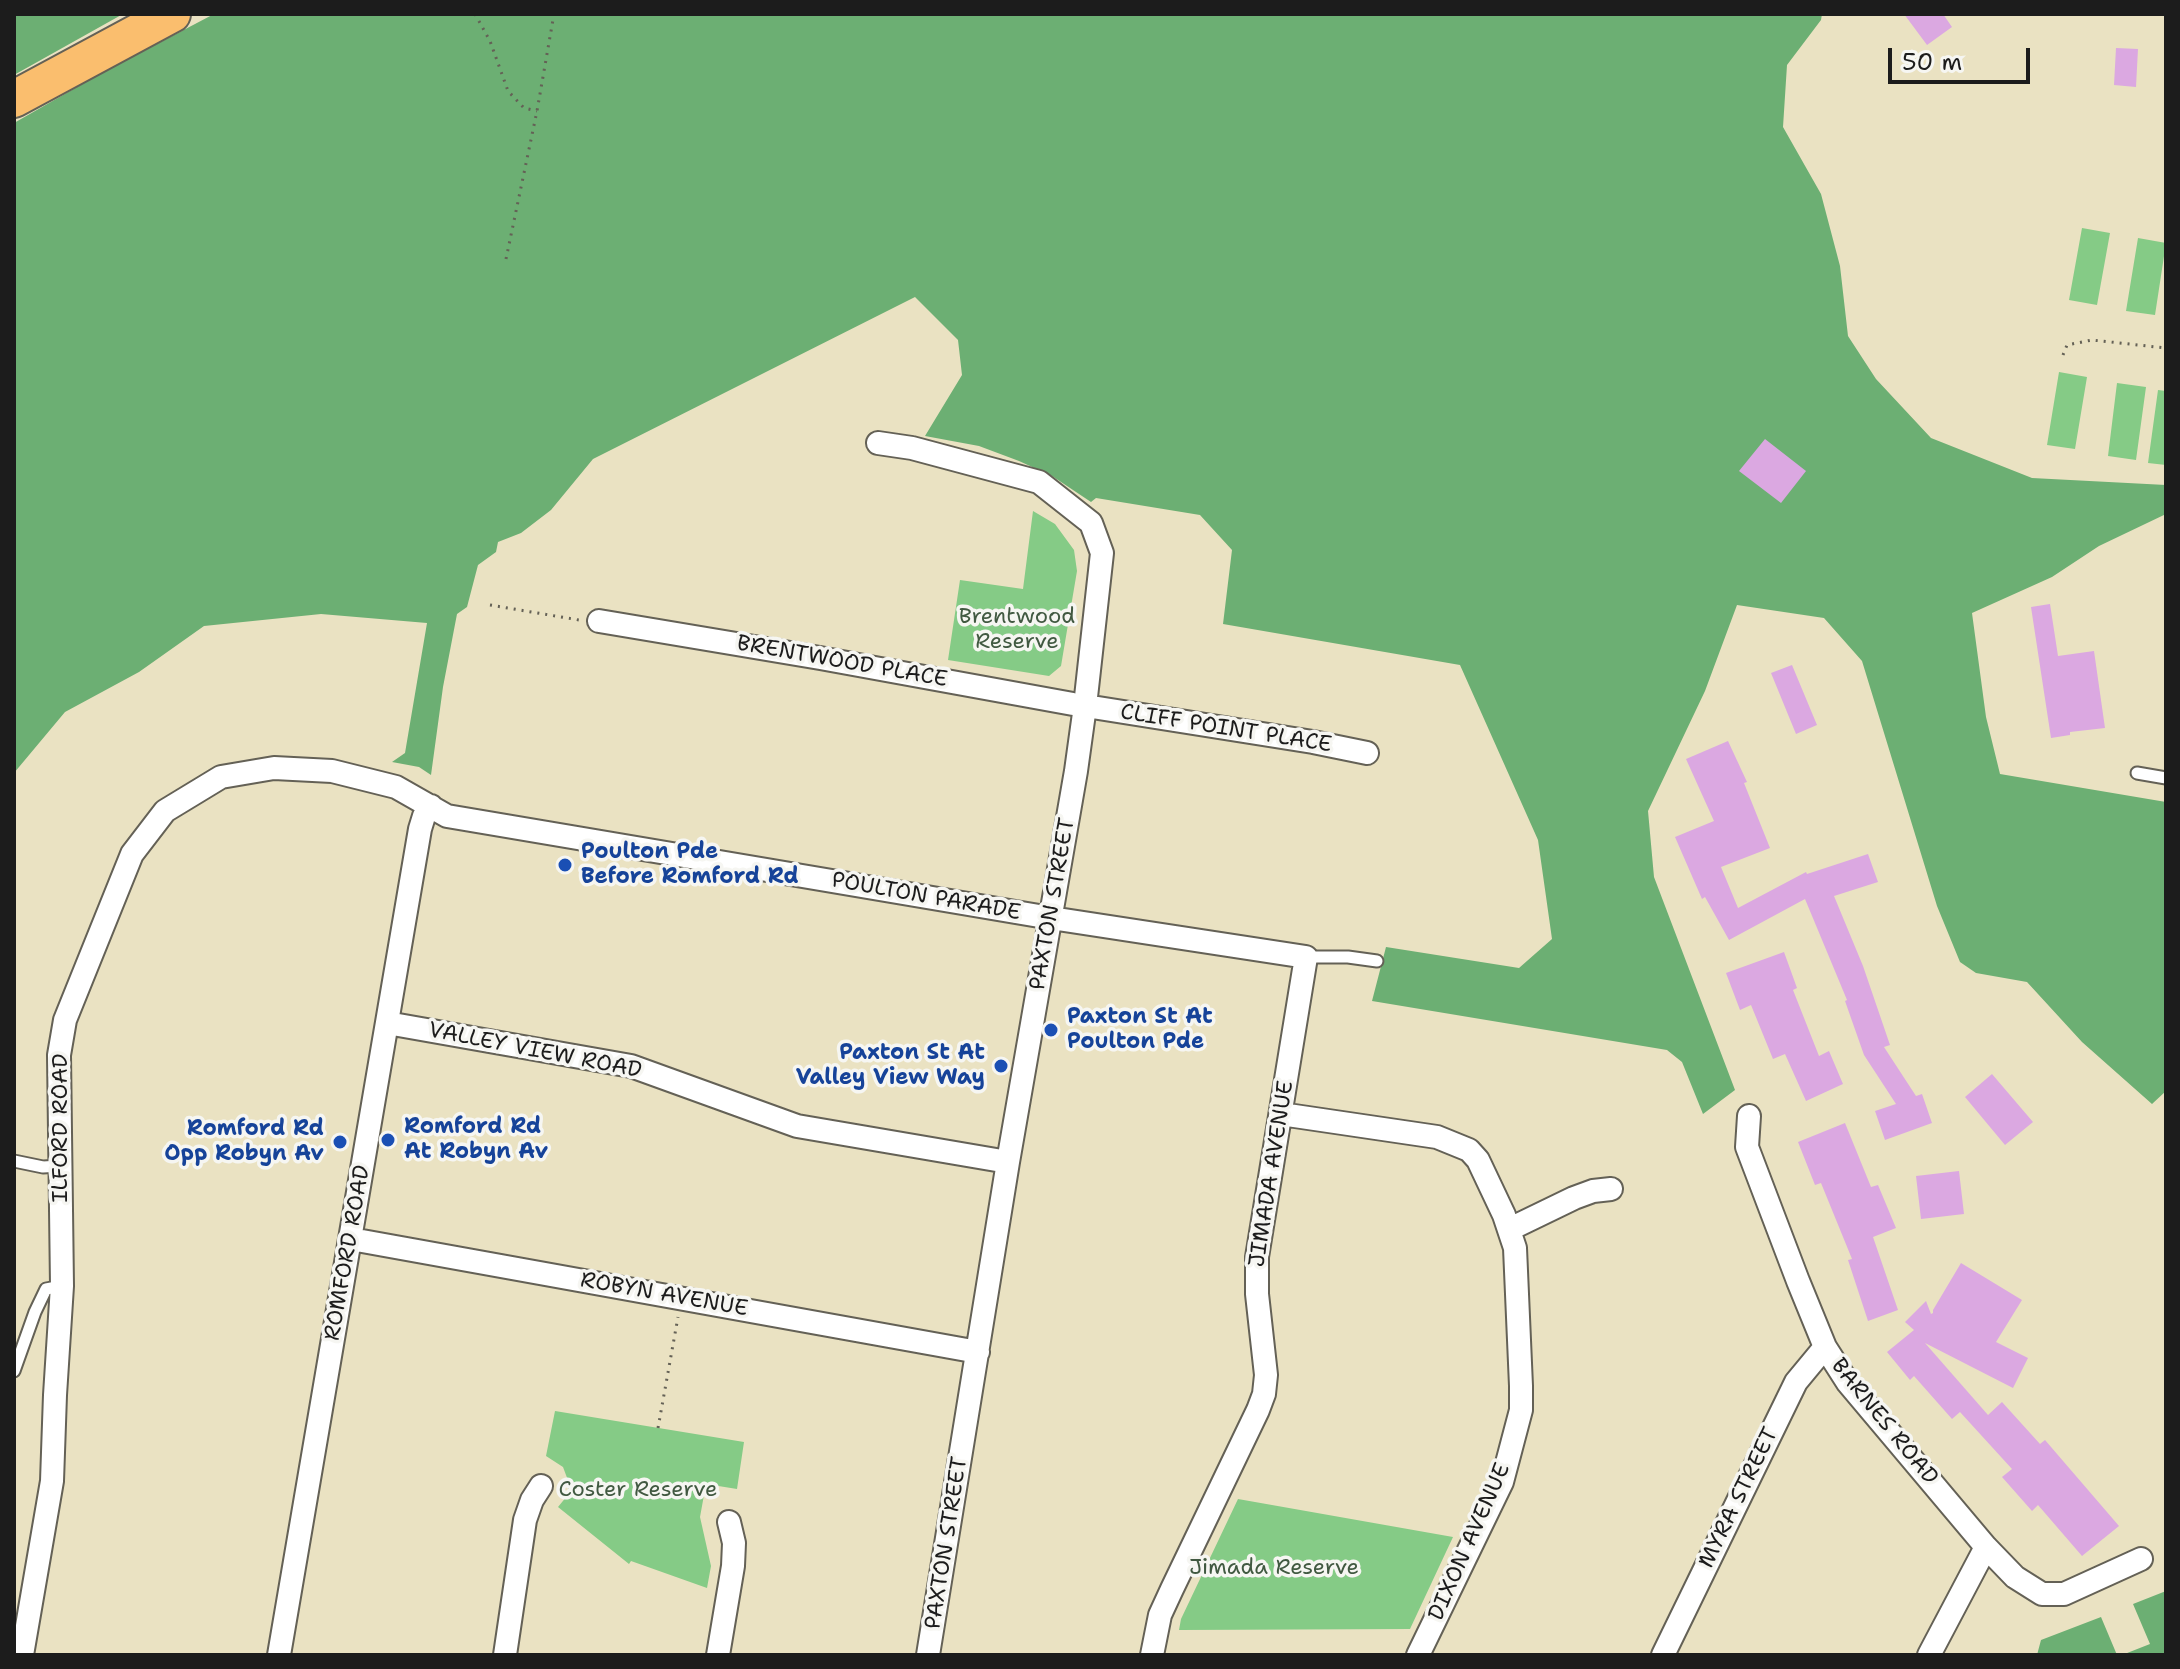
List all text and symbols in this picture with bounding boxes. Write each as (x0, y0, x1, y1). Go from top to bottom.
scale bar (1892, 32, 2034, 82)
text: 50 m (1902, 46, 1962, 78)
park label: Brentwood Reserve (959, 604, 1075, 656)
street label: BRENTWOOD PLACE (735, 630, 949, 694)
street label: CLIFF POINT PLACE (1118, 699, 1334, 759)
street label: PAXTON STREET (1025, 816, 1081, 992)
place label: Poulton Pde Before Romford Rd (581, 839, 799, 890)
marker: Poulton Pde Before Romford Rd (556, 856, 574, 874)
street label: POULTON PARADE (829, 867, 1023, 927)
place label: Paxton St At Poulton Pde (1067, 1004, 1213, 1056)
street label: VALLEY VIEW ROAD (426, 1017, 644, 1085)
marker: Paxton St At Poulton Pde (1042, 1021, 1060, 1039)
place label: Paxton St At Valley View Way (796, 1040, 985, 1092)
street label: ILFORD ROAD (48, 1053, 74, 1203)
marker: Paxton St At Valley View Way (992, 1057, 1010, 1075)
street label: JIMADA AVENUE (1244, 1079, 1300, 1269)
place label: Romford Rd At Robyn Av (404, 1114, 548, 1166)
place label: Romford Rd Opp Robyn Av (164, 1116, 324, 1168)
marker: Romford Rd At Robyn Av (379, 1131, 397, 1149)
marker: Romford Rd Opp Robyn Av (331, 1133, 349, 1151)
street label: ROMFORD ROAD (320, 1163, 376, 1343)
street label: ROBYN AVENUE (578, 1267, 750, 1323)
street label: BARNES ROAD (1825, 1353, 1943, 1491)
street label: MYRA STREET (1694, 1424, 1784, 1572)
street label: PAXTON STREET (920, 1455, 974, 1631)
street label: DIXON AVENUE (1424, 1459, 1516, 1625)
park label: Coster Reserve (559, 1477, 717, 1503)
park label: Jimada Reserve (1189, 1555, 1359, 1581)

